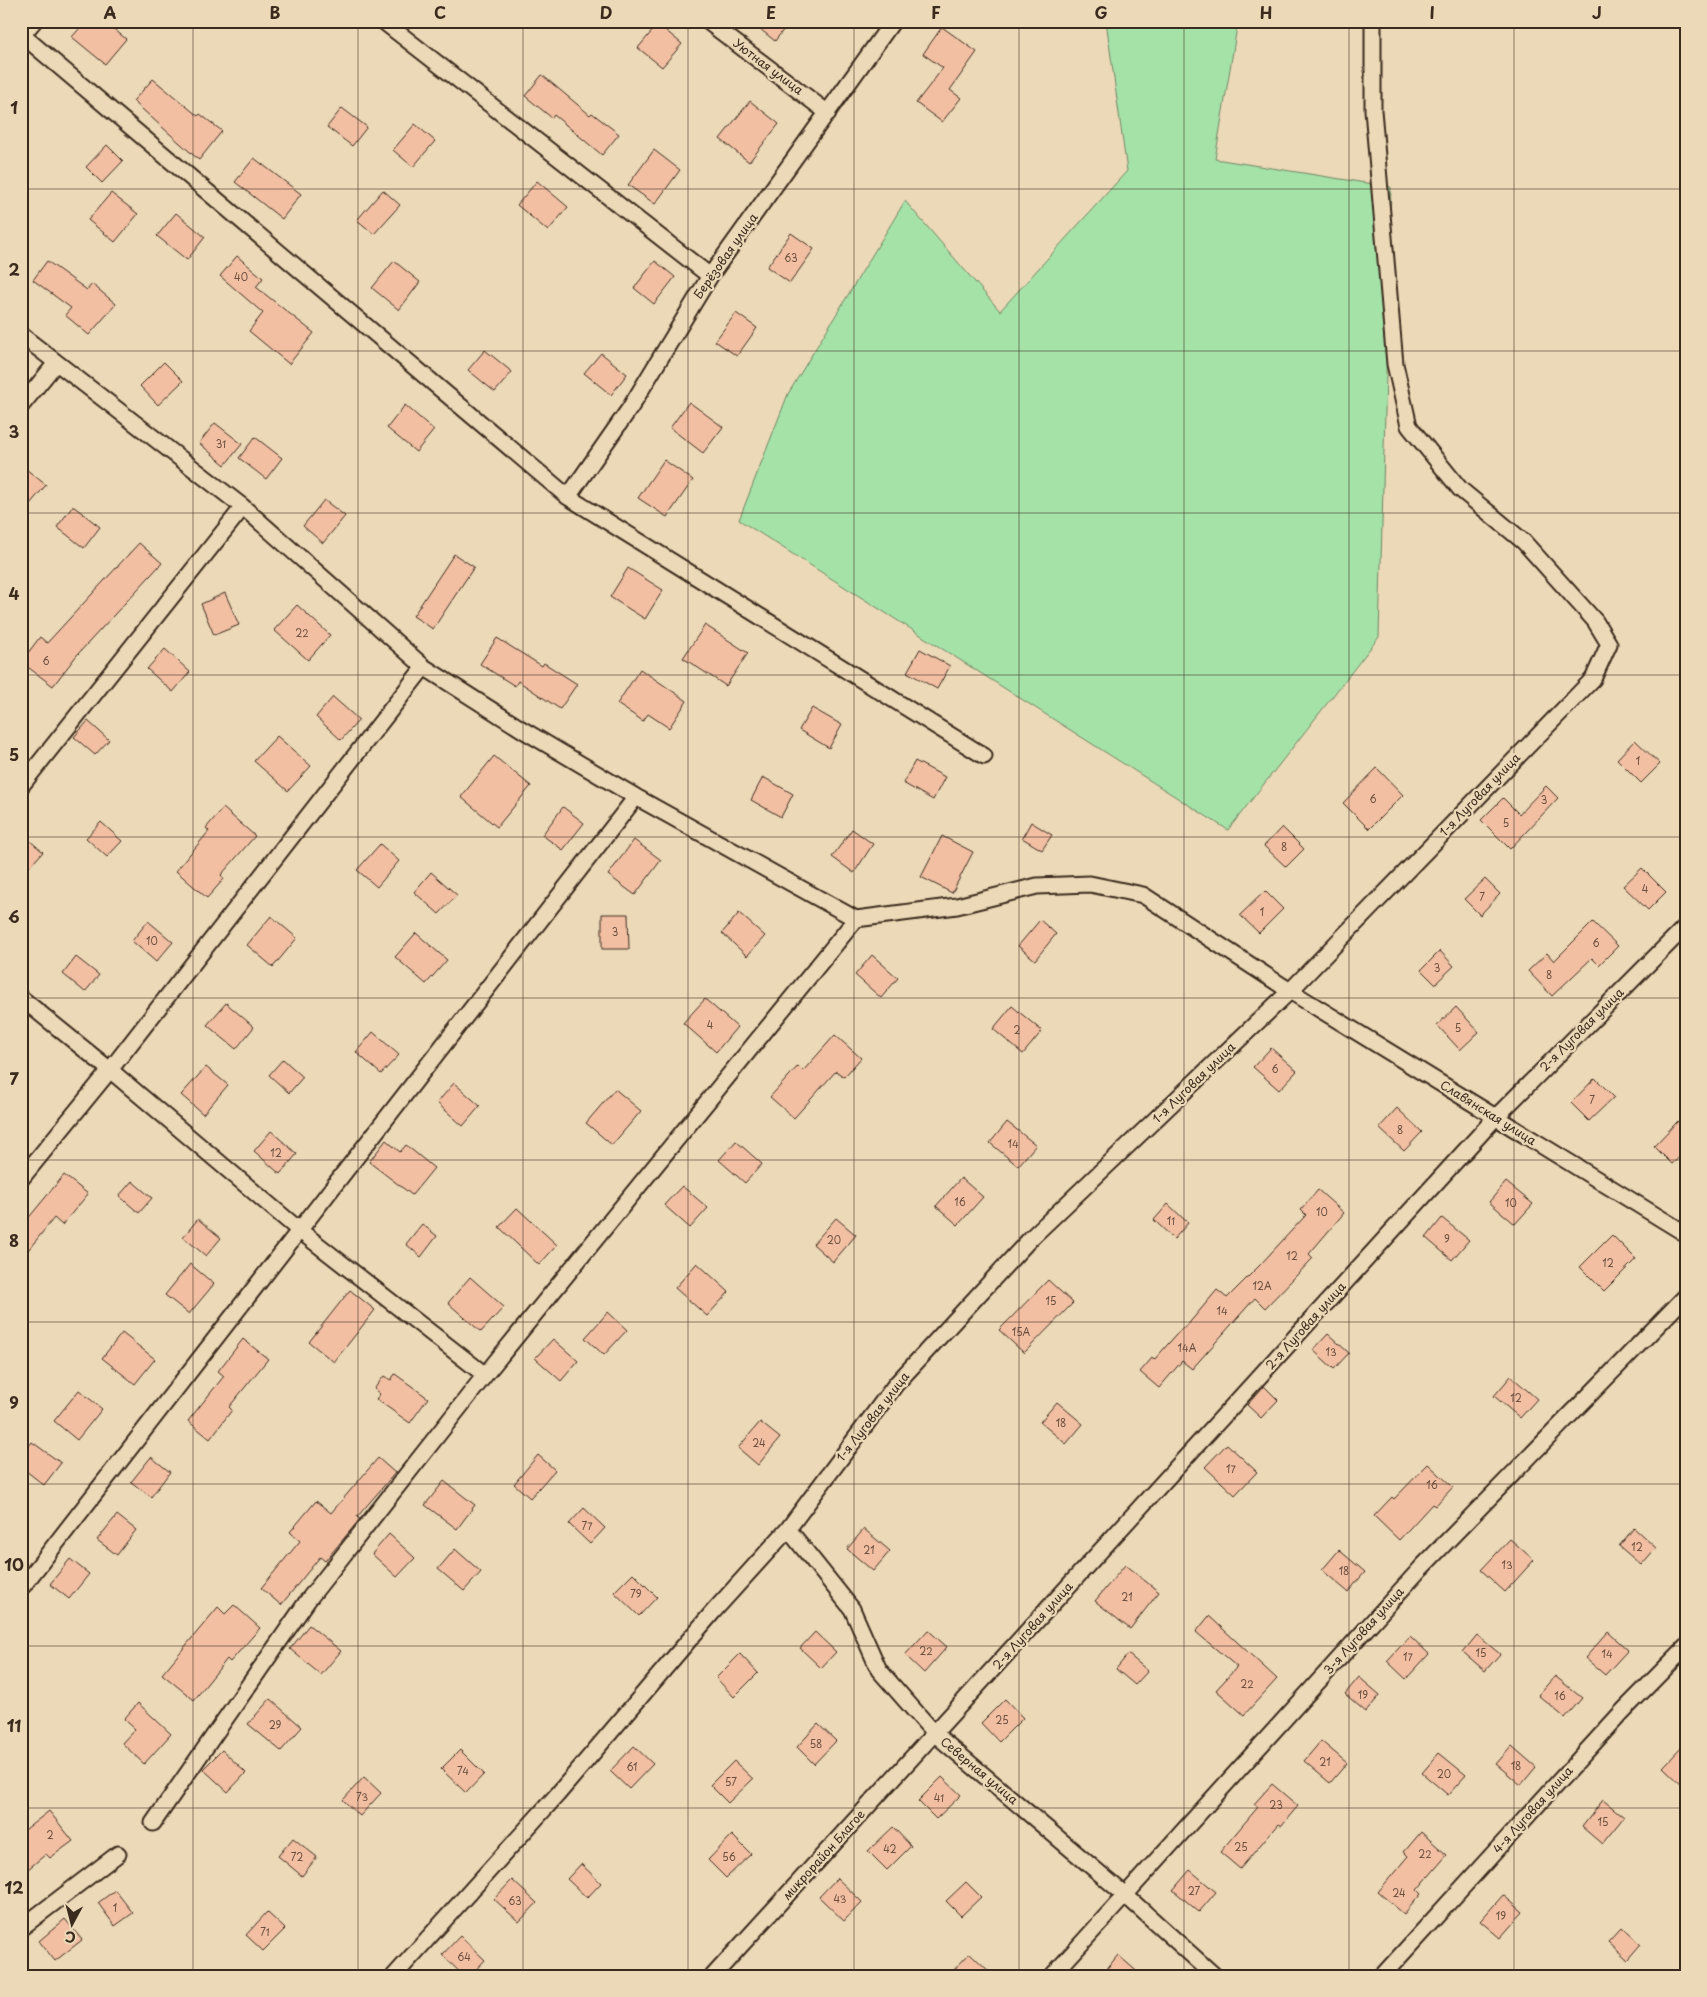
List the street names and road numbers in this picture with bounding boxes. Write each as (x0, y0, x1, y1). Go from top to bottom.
street label: Уютная улица (730, 34, 808, 99)
street label: Берёзовая улица (689, 209, 762, 302)
street label: 1-я Луговая улица (1435, 748, 1524, 840)
street label: 2-я Луговая улица (1535, 983, 1628, 1075)
street label: 1-я Луговая улица (1148, 1037, 1239, 1127)
street label: Славянская улица (1437, 1075, 1540, 1149)
street label: 2-я Луговая улица (1261, 1277, 1350, 1373)
street label: 1-я Луговая улица (831, 1367, 913, 1465)
street label: 2-я Луговая улица (988, 1577, 1077, 1673)
street label: 3-я Луговая улица (1319, 1582, 1408, 1678)
street label: Северная улица (937, 1732, 1023, 1808)
street label: 4-я Луговая улица (1488, 1761, 1577, 1857)
street label: микрорайон Благое (778, 1805, 869, 1903)

